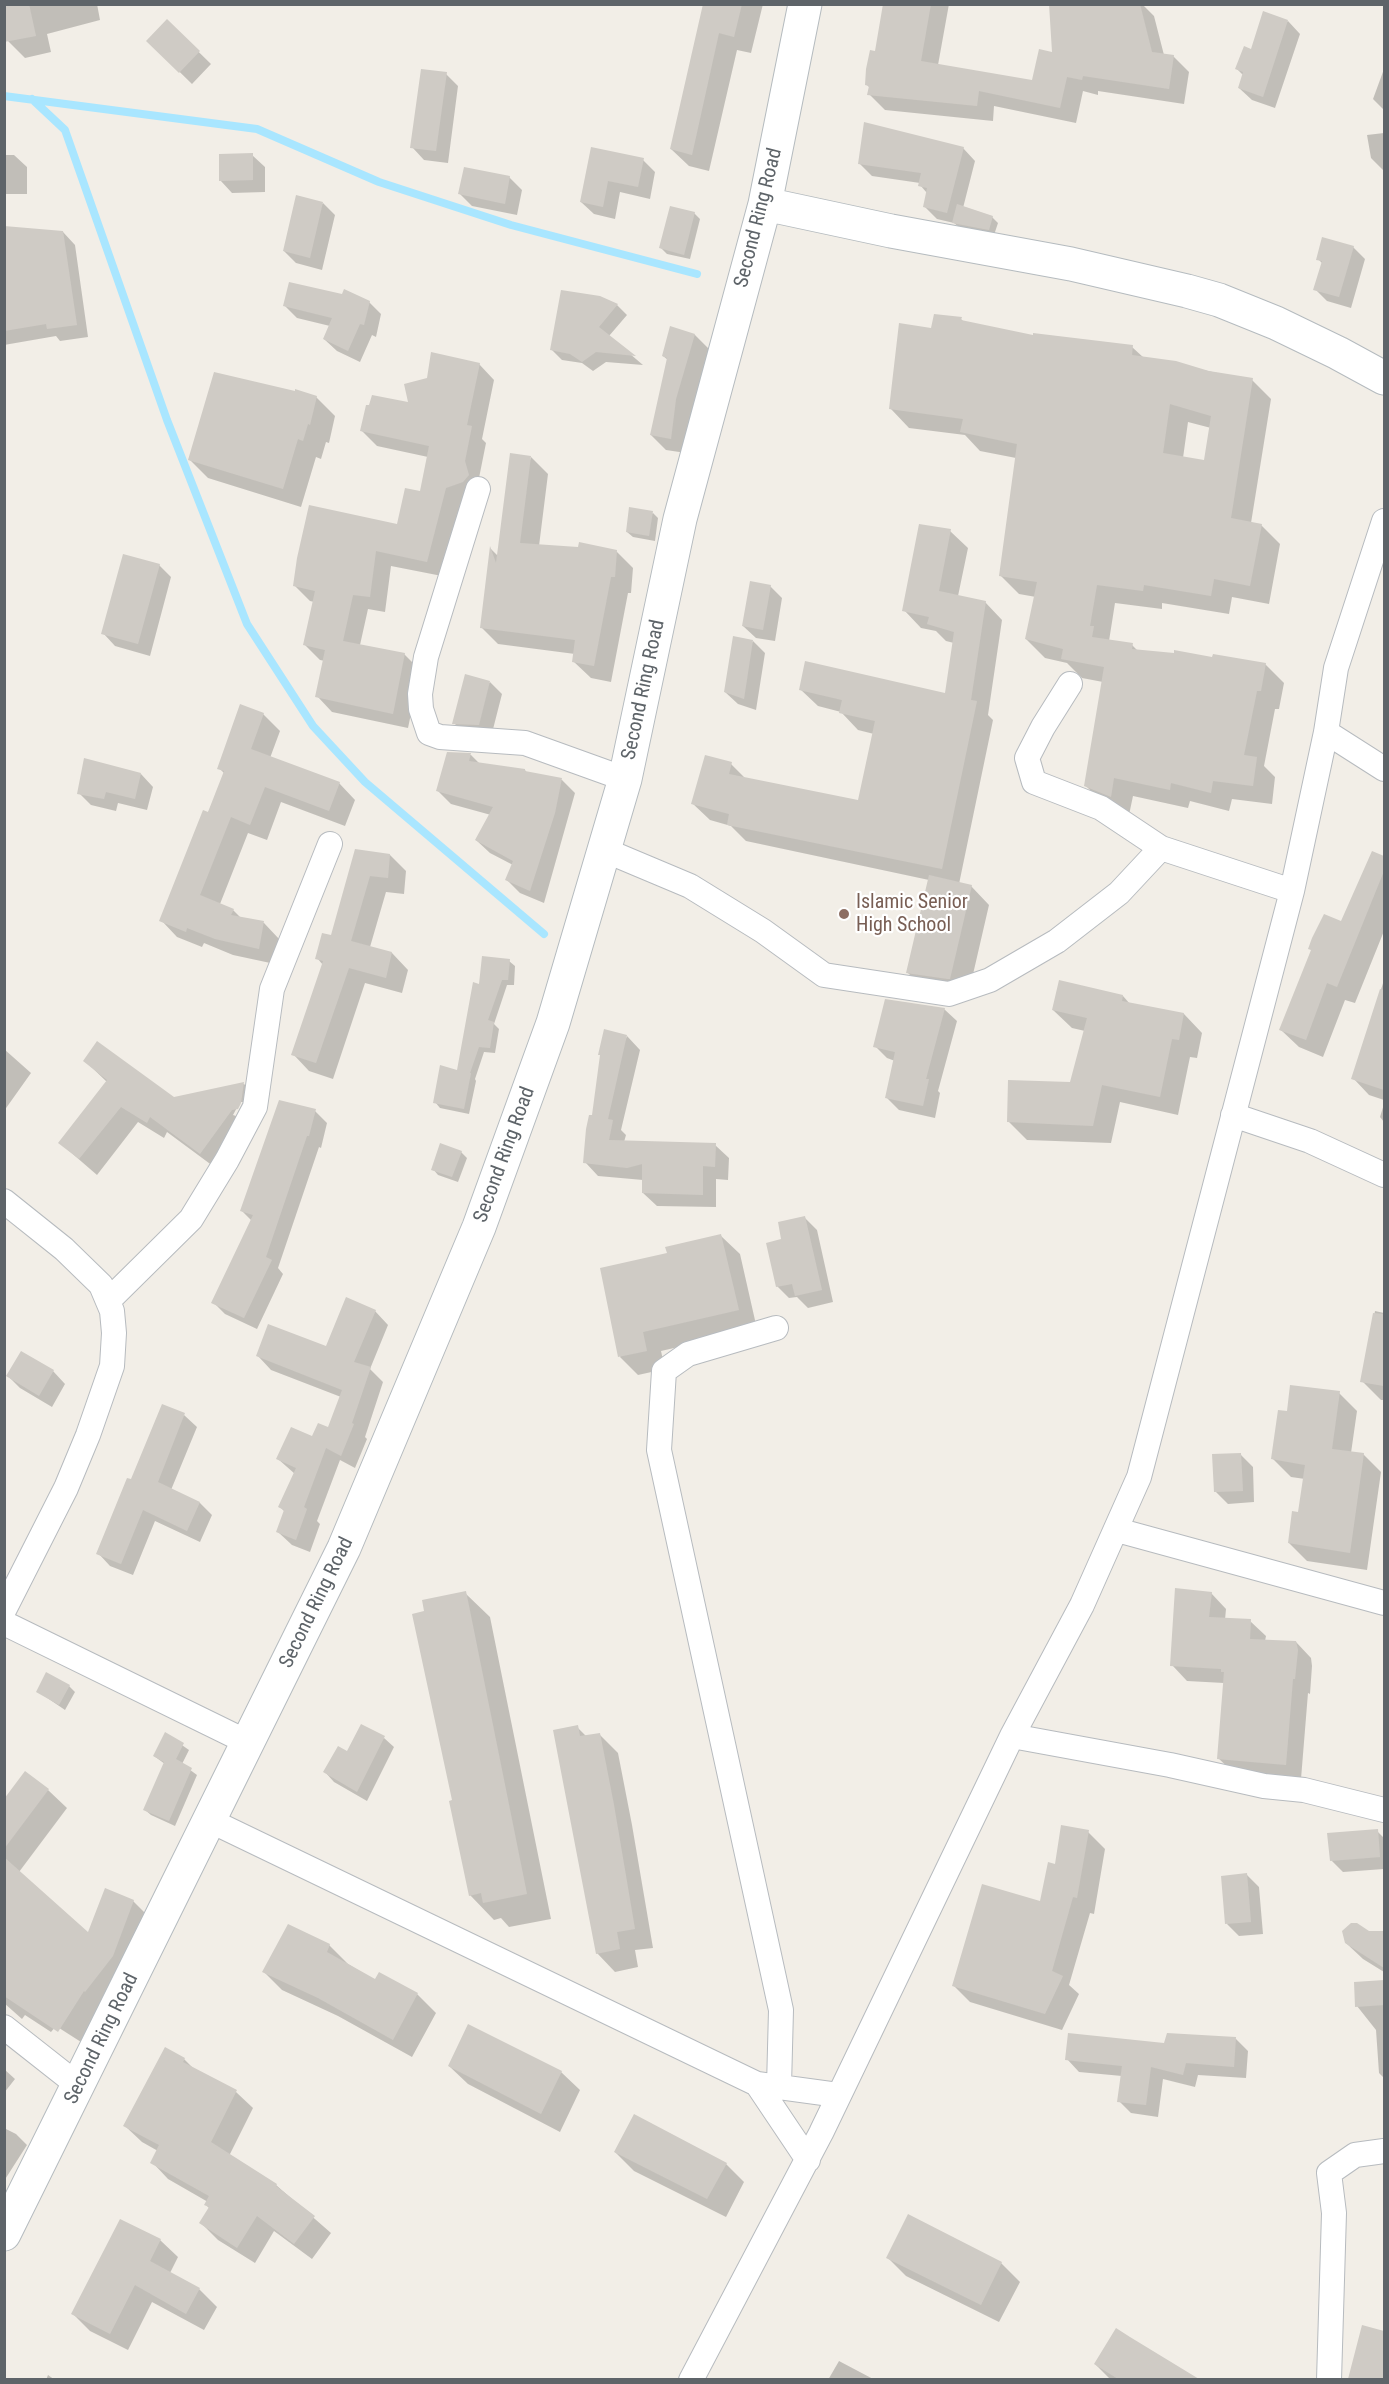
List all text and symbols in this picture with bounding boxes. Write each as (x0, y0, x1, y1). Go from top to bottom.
street label: Second Ring Road (730, 146, 788, 290)
street label: Second Ring Road (617, 618, 671, 762)
place label: Islamic Senior High School (856, 891, 968, 938)
marker: Islamic Senior High School (837, 907, 851, 921)
street label: Second Ring Road (469, 1084, 541, 1226)
street label: Second Ring Road (275, 1534, 359, 1672)
street label: Second Ring Road (60, 1970, 144, 2108)

